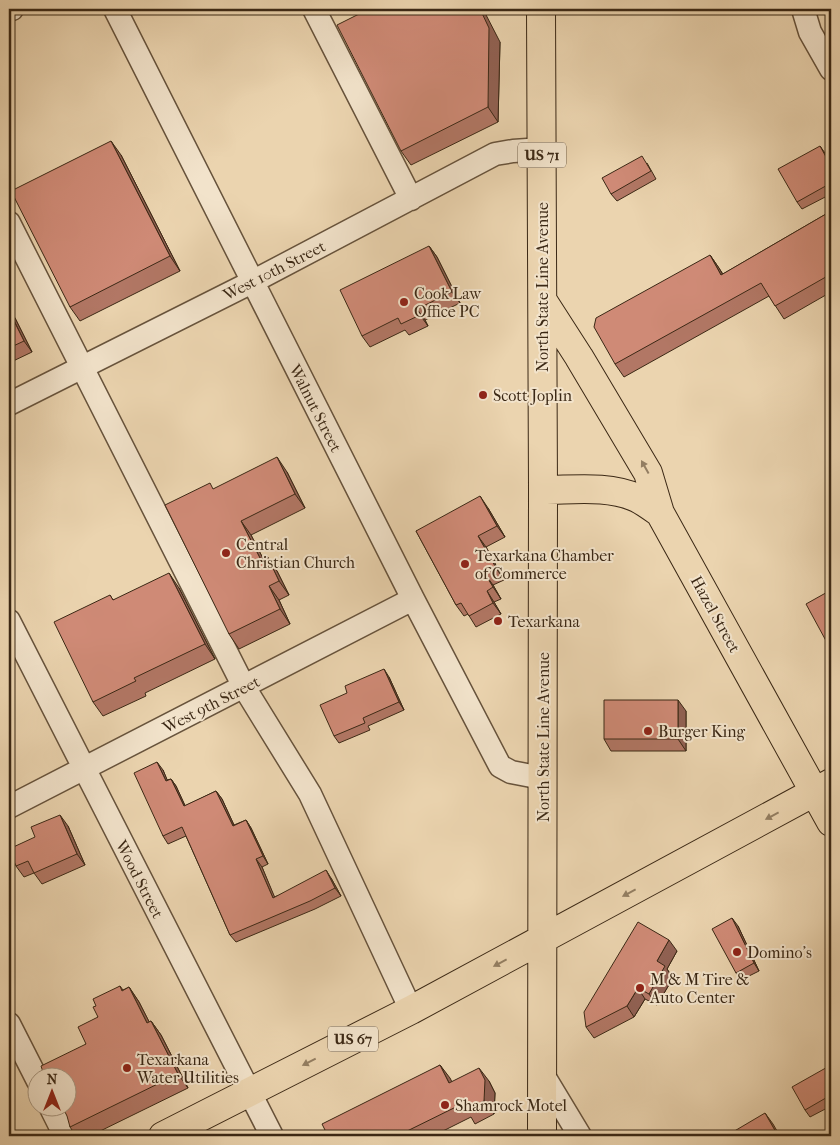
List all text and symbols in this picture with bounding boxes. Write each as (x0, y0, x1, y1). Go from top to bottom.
road number: US 71 (518, 142, 566, 168)
street label: North State Line Avenue (533, 202, 552, 372)
street label: West 10th Street (219, 236, 329, 305)
place label: Cook Law Office PC (414, 284, 482, 321)
marker: Cook Law Office PC (398, 296, 410, 308)
street label: Walnut Street (285, 360, 346, 456)
place label: Scott Joplin (493, 386, 573, 405)
marker: Scott Joplin (477, 389, 489, 401)
one-way arrow (640, 461, 649, 474)
place label: Central Christian Church (236, 535, 355, 572)
place label: Texarkana Chamber of Commerce (475, 546, 614, 583)
marker: Central Christian Church (220, 547, 232, 559)
marker: Texarkana Chamber of Commerce (459, 558, 471, 570)
street label: Hazel Street (687, 572, 745, 656)
place label: Texarkana (508, 612, 581, 631)
marker: Texarkana (492, 615, 504, 627)
street label: North State Line Avenue (534, 652, 553, 822)
street label: West 9th Street (159, 672, 263, 738)
place label: Burger King (658, 722, 746, 741)
marker: Burger King (642, 725, 654, 737)
one-way arrow (765, 812, 779, 820)
street label: Wood Street (111, 836, 167, 922)
one-way arrow (622, 889, 636, 897)
place label: Domino's (747, 943, 812, 962)
marker: Domino's (731, 946, 743, 958)
one-way arrow (493, 958, 506, 967)
place label: M & M Tire & Auto Center (649, 970, 749, 1007)
marker: M & M Tire & Auto Center (634, 982, 646, 994)
road number: US 67 (328, 1026, 378, 1052)
place label: Texarkana Water Utilities (136, 1050, 239, 1087)
one-way arrow (302, 1058, 316, 1066)
marker: Texarkana Water Utilities (121, 1062, 133, 1074)
north arrow (28, 1068, 78, 1118)
text: N (47, 1071, 58, 1088)
place label: Shamrock Motel (455, 1096, 567, 1115)
marker: Shamrock Motel (439, 1099, 451, 1111)

